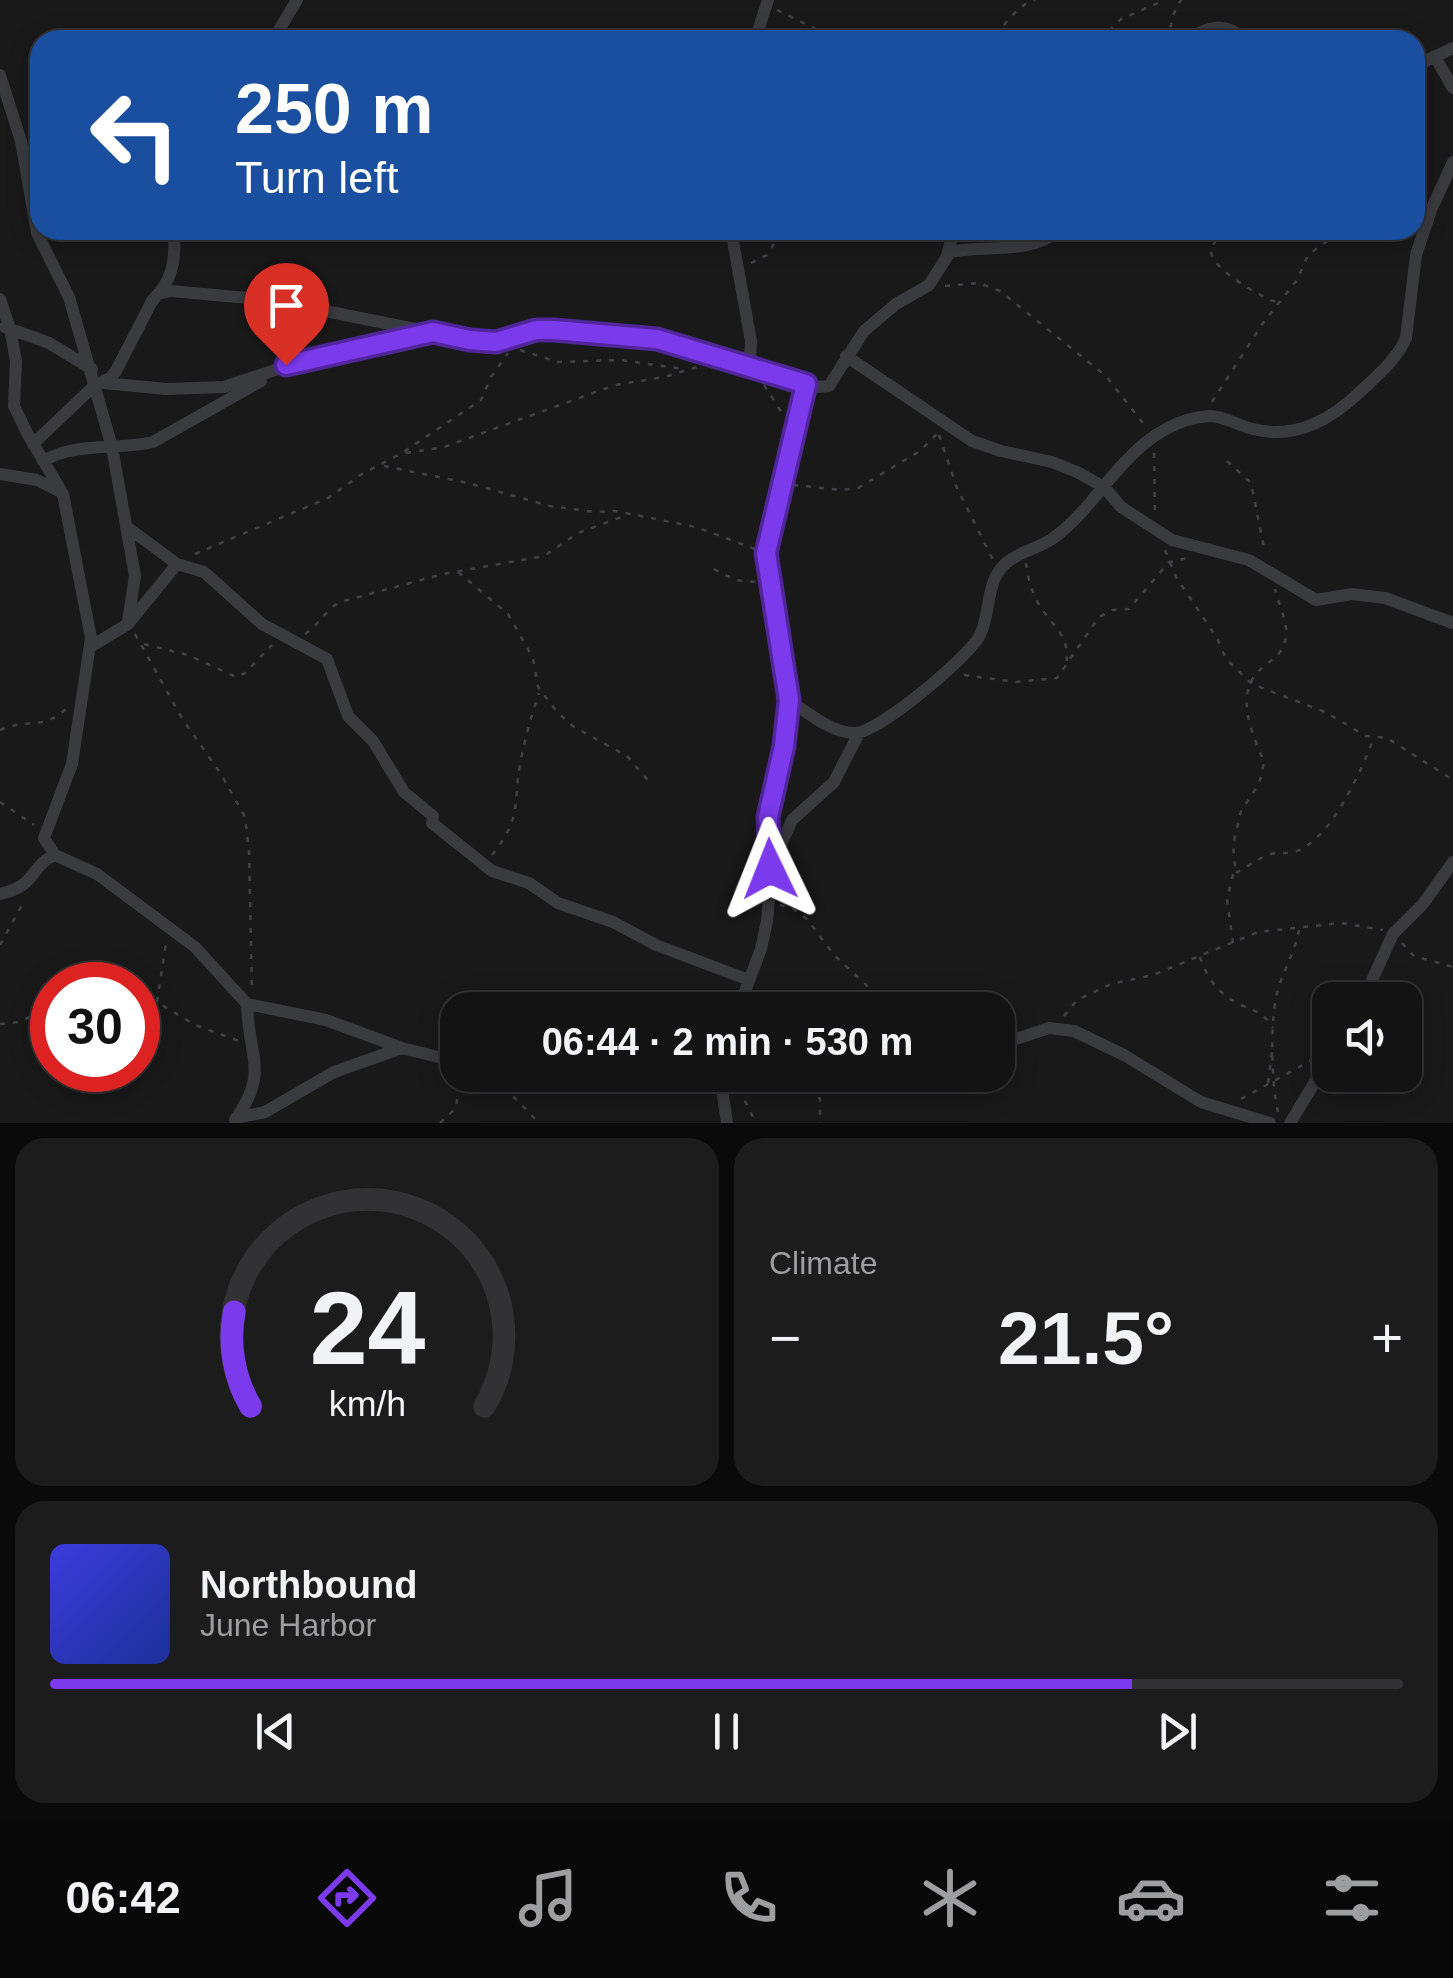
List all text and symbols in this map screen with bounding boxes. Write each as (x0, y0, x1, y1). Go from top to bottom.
icon: left (70, 70, 200, 200)
text: 250 m (235, 70, 433, 148)
text: Turn left (235, 152, 398, 203)
pin (244, 263, 329, 366)
icon: arrive (259, 278, 314, 333)
position arrow (718, 817, 822, 921)
speed limit sign: 30 (30, 962, 160, 1092)
map controls (1312, 982, 1422, 1092)
button: sound (1312, 982, 1422, 1092)
text: 06:44 · 2 min · 530 m (542, 1021, 913, 1063)
text: Climate (769, 1245, 877, 1281)
text: 24 (309, 1270, 425, 1386)
text: 21.5° (998, 1296, 1174, 1380)
text: − (769, 1307, 801, 1369)
text: + (1371, 1307, 1403, 1369)
text: km/h (328, 1384, 406, 1424)
text: Northbound (200, 1564, 417, 1606)
text: June Harbor (200, 1607, 376, 1643)
icon: previous (248, 1704, 303, 1759)
icon: pause (699, 1704, 754, 1759)
icon: next (1150, 1704, 1205, 1759)
icon: directions (312, 1863, 382, 1933)
icon: music (513, 1863, 583, 1933)
icon: phone (714, 1863, 784, 1933)
icon: climate (915, 1863, 985, 1933)
icon: car (1116, 1863, 1186, 1933)
icon: filters (1317, 1863, 1387, 1933)
text: 06:42 (66, 1872, 181, 1923)

